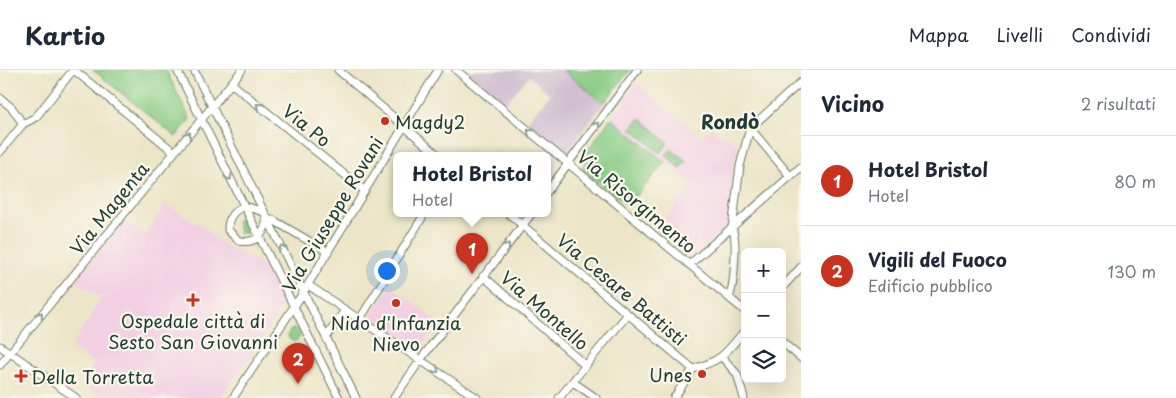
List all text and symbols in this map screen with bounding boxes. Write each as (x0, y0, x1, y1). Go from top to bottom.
text: Kartio (25, 17, 105, 53)
text: Mappa (909, 21, 969, 48)
text: Livelli (997, 21, 1043, 48)
text: Condividi (1071, 21, 1151, 48)
text: Vicino (821, 87, 884, 119)
text: 2 risultati (1081, 91, 1156, 115)
street label: Via Po (277, 97, 337, 153)
one-way arrow (256, 103, 265, 111)
district label: Rondò (701, 107, 759, 135)
place label: Magdy2 (395, 108, 465, 135)
marker: Magdy2 (379, 115, 391, 127)
one-way arrow (591, 121, 600, 131)
one-way arrow (527, 129, 536, 138)
street label: Via Giuseppe Rovani (275, 131, 389, 297)
one-way arrow (182, 132, 191, 141)
street label: Via Risorgimento (571, 143, 703, 259)
popup (393, 152, 551, 217)
street label: Via Magenta (63, 155, 155, 260)
text: Hotel Bristol (868, 155, 988, 183)
text: Hotel Bristol (412, 159, 532, 187)
text: 1 (833, 169, 841, 193)
text: 80 m (1114, 169, 1156, 193)
one-way arrow (223, 172, 233, 181)
text: Hotel (868, 183, 909, 207)
text: Hotel (412, 187, 453, 211)
street label: Via Cesare Battisti (551, 226, 693, 352)
pin: 1 (456, 233, 488, 274)
one-way arrow (501, 243, 509, 252)
one-way arrow (278, 245, 288, 254)
text: Vigili del Fuoco (868, 245, 1007, 273)
map controls (741, 248, 786, 383)
button: + (741, 248, 786, 293)
your location (374, 258, 400, 284)
text: 2 (831, 259, 843, 283)
text: 130 m (1108, 259, 1156, 283)
street label: Via Montello (495, 264, 595, 356)
text: Edificio pubblico (868, 273, 993, 297)
marker: Ospedale città di Sesto San Giovanni (186, 293, 200, 307)
button: − (741, 293, 786, 338)
marker: Nido d'Infanzia Nievo (390, 297, 402, 309)
place label: Ospedale città di Sesto San Giovanni (108, 307, 278, 355)
place label: Nido d'Infanzia Nievo (331, 309, 461, 357)
one-way arrow (35, 312, 43, 321)
button: layers (741, 338, 786, 383)
pin: 2 (282, 343, 314, 384)
place label: Unes (649, 361, 692, 388)
place label: Della Torretta (31, 363, 154, 390)
one-way arrow (430, 364, 439, 373)
marker: Unes (696, 368, 708, 380)
marker: Della Torretta (15, 370, 27, 382)

